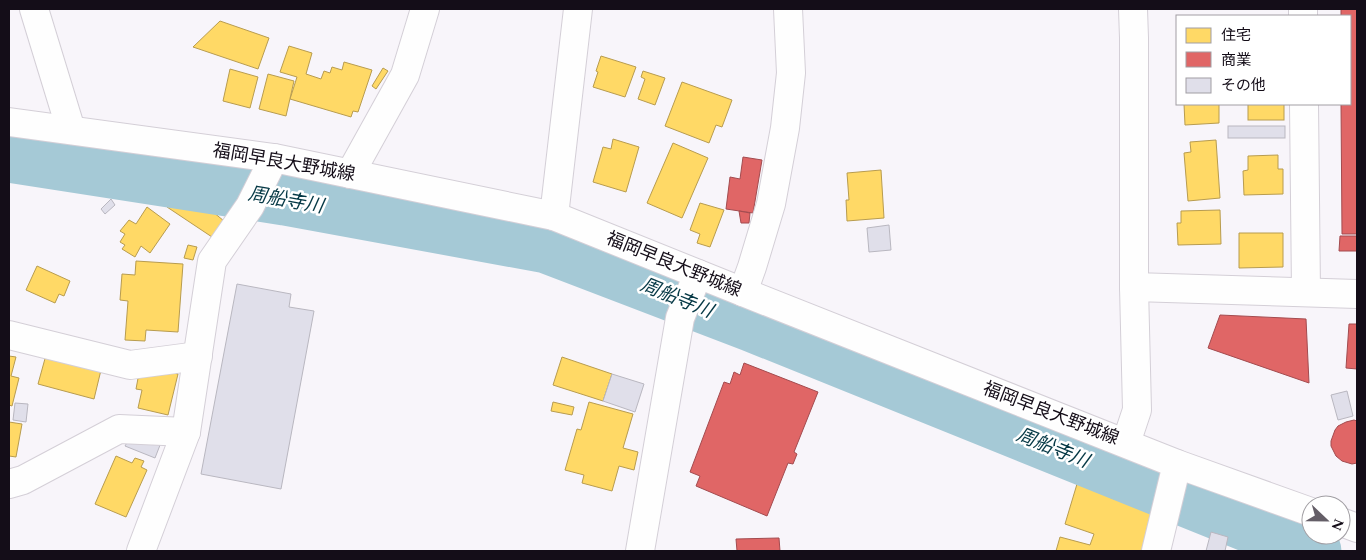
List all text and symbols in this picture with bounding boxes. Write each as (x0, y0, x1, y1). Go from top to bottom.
legend (1176, 15, 1351, 105)
text: 住宅 (1221, 24, 1251, 47)
text: 商業 (1221, 49, 1251, 72)
text: その他 (1221, 74, 1266, 97)
street label: 福岡早良大野城線 (211, 137, 357, 188)
water label: 周船寺川 (246, 180, 328, 222)
street label: 福岡早良大野城線 (602, 225, 746, 304)
water label: 周船寺川 (636, 271, 719, 327)
street label: 福岡早良大野城線 (979, 375, 1123, 452)
water label: 周船寺川 (1012, 421, 1095, 477)
north arrow (1301, 495, 1351, 545)
text: N (1326, 515, 1349, 534)

